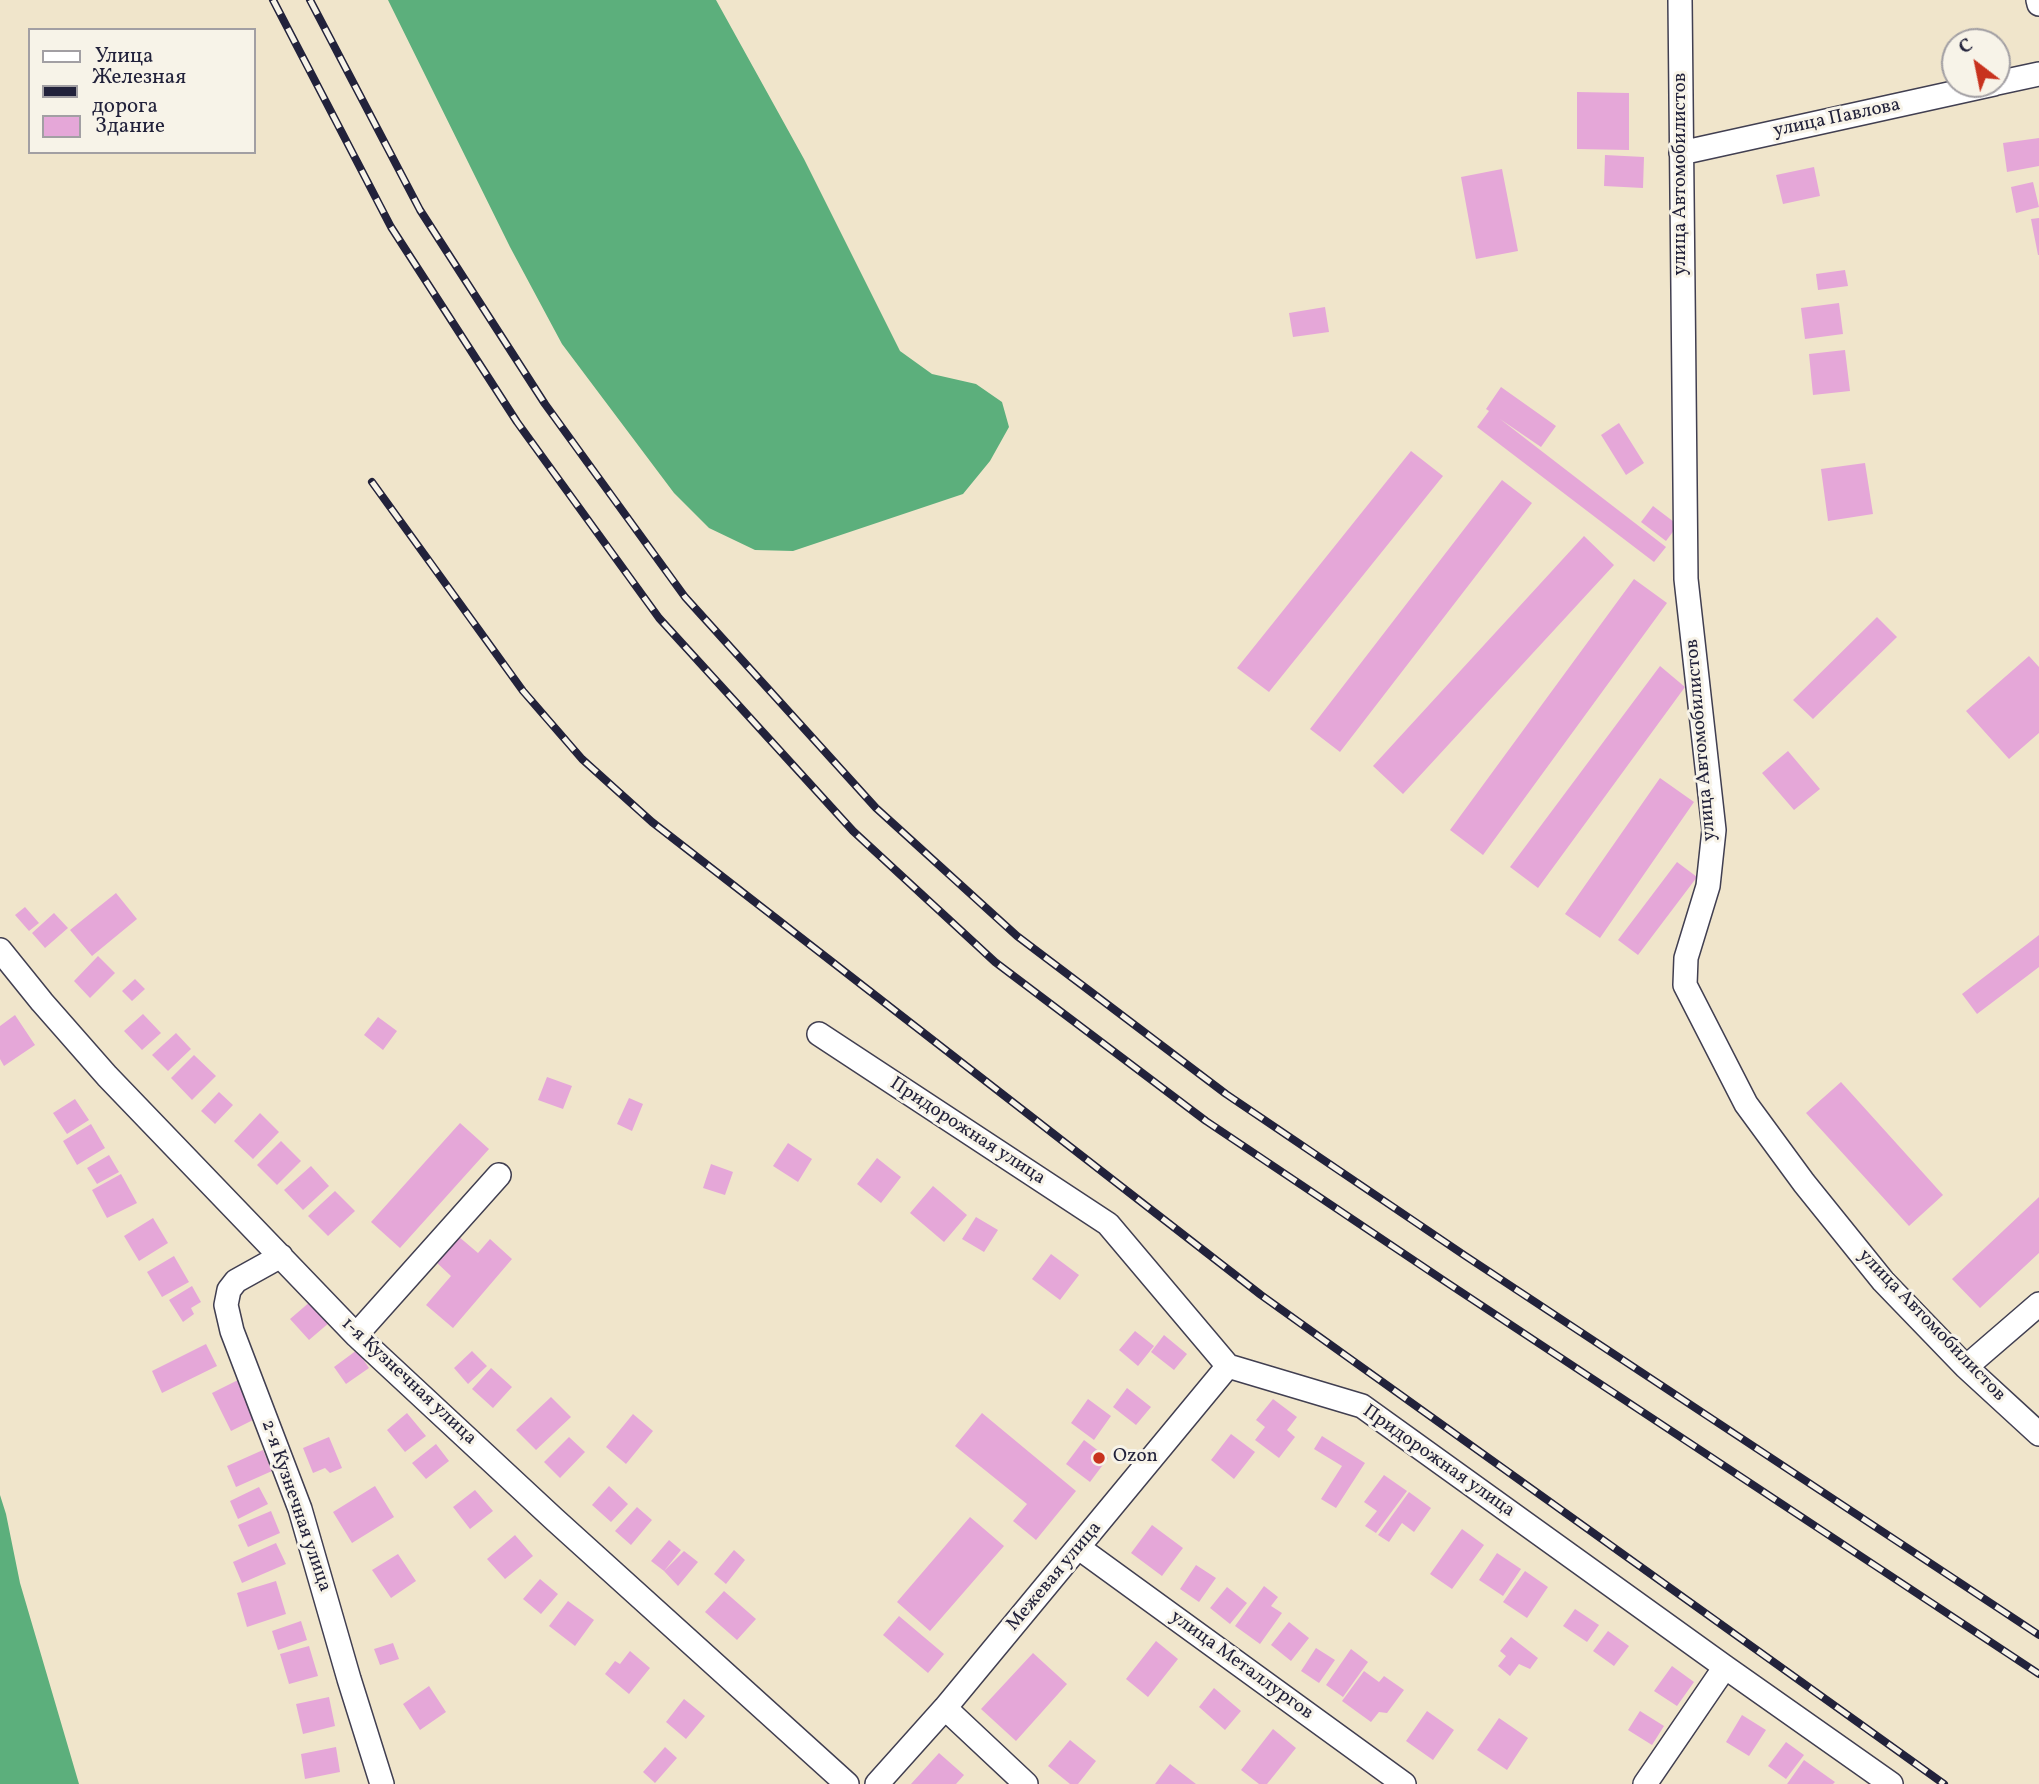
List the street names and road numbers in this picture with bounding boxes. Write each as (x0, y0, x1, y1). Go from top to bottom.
street label: улица Автомобилистов (1671, 73, 1693, 275)
street label: улица Павлова (1771, 94, 1903, 144)
street label: улица Автомобилистов (1682, 638, 1722, 842)
street label: Придорожная улица (885, 1073, 1049, 1191)
street label: улица Автомобилистов (1852, 1245, 2010, 1407)
street label: 1-я Кузнечная улица (336, 1313, 480, 1451)
street label: Придорожная улица (1357, 1401, 1519, 1523)
street label: 2-я Кузнечная улица (255, 1417, 335, 1595)
street label: Межевая улица (1003, 1518, 1107, 1636)
street label: улица Металлургов (1165, 1606, 1317, 1726)

